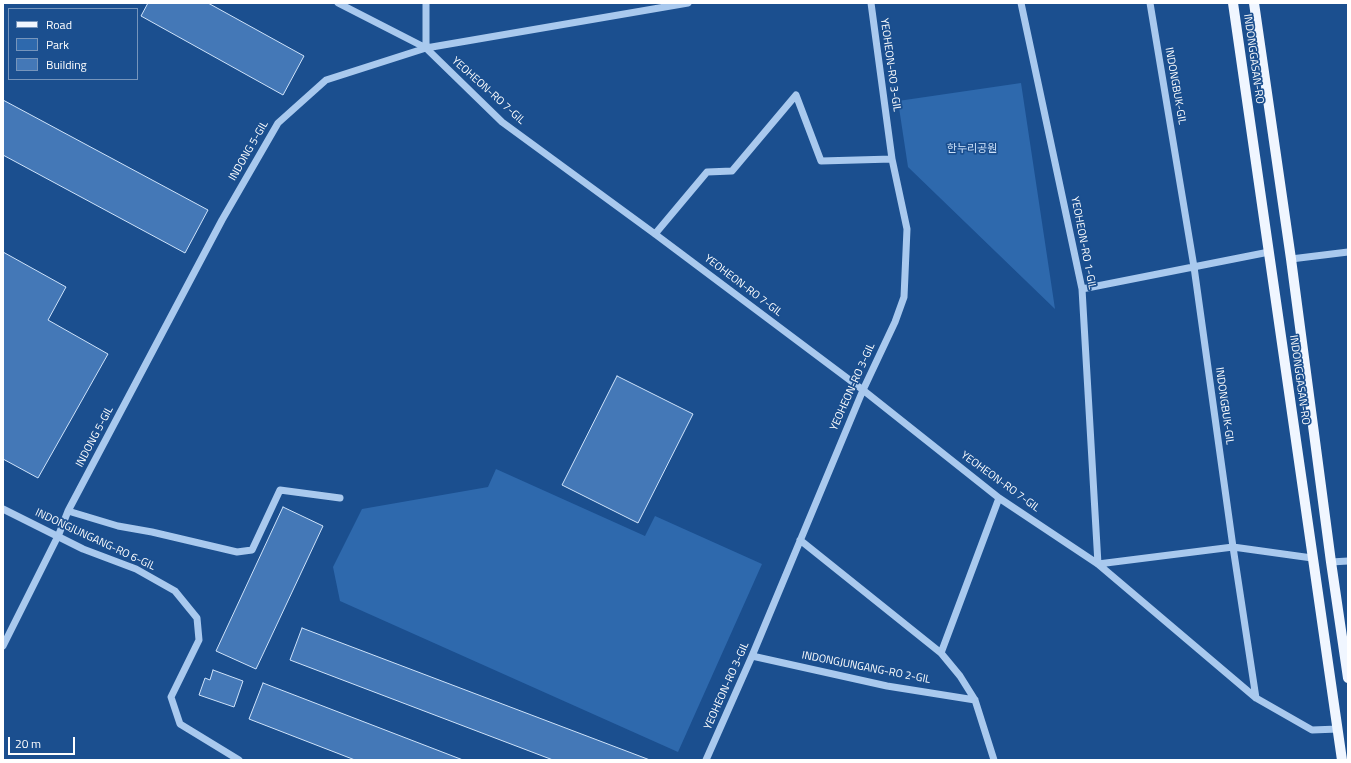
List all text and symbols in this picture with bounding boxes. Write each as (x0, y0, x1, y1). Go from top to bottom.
legend (8, 8, 138, 80)
street label: INDONGGASAN-RO (1240, 13, 1266, 105)
text: Road (46, 15, 72, 34)
street label: YEOHEON-RO 3-GIL (877, 17, 903, 113)
text: Park (46, 35, 69, 54)
street label: INDONGBUK-GIL (1162, 46, 1188, 126)
text: Building (46, 55, 87, 74)
street label: YEOHEON-RO 7-GIL (449, 55, 527, 127)
street label: INDONG 5-GIL (227, 119, 271, 183)
park label: 한누리공원 (947, 142, 997, 156)
street label: YEOHEON-RO 1-GIL (1068, 195, 1098, 291)
street label: YEOHEON-RO 7-GIL (701, 252, 785, 320)
street label: INDONGGASAN-RO (1286, 334, 1312, 426)
street label: YEOHEON-RO 3-GIL (828, 341, 878, 433)
street label: INDONGBUK-GIL (1212, 366, 1236, 446)
street label: INDONG 5-GIL (73, 404, 117, 470)
street label: YEOHEON-RO 7-GIL (958, 449, 1042, 515)
street label: INDONGJUNGANG-RO 6-GIL (33, 506, 157, 574)
street label: YEOHEON-RO 3-GIL (702, 640, 752, 732)
street label: INDONGJUNGANG-RO 2-GIL (801, 649, 931, 687)
scale bar (10, 729, 77, 755)
text: 20 m (15, 734, 41, 753)

